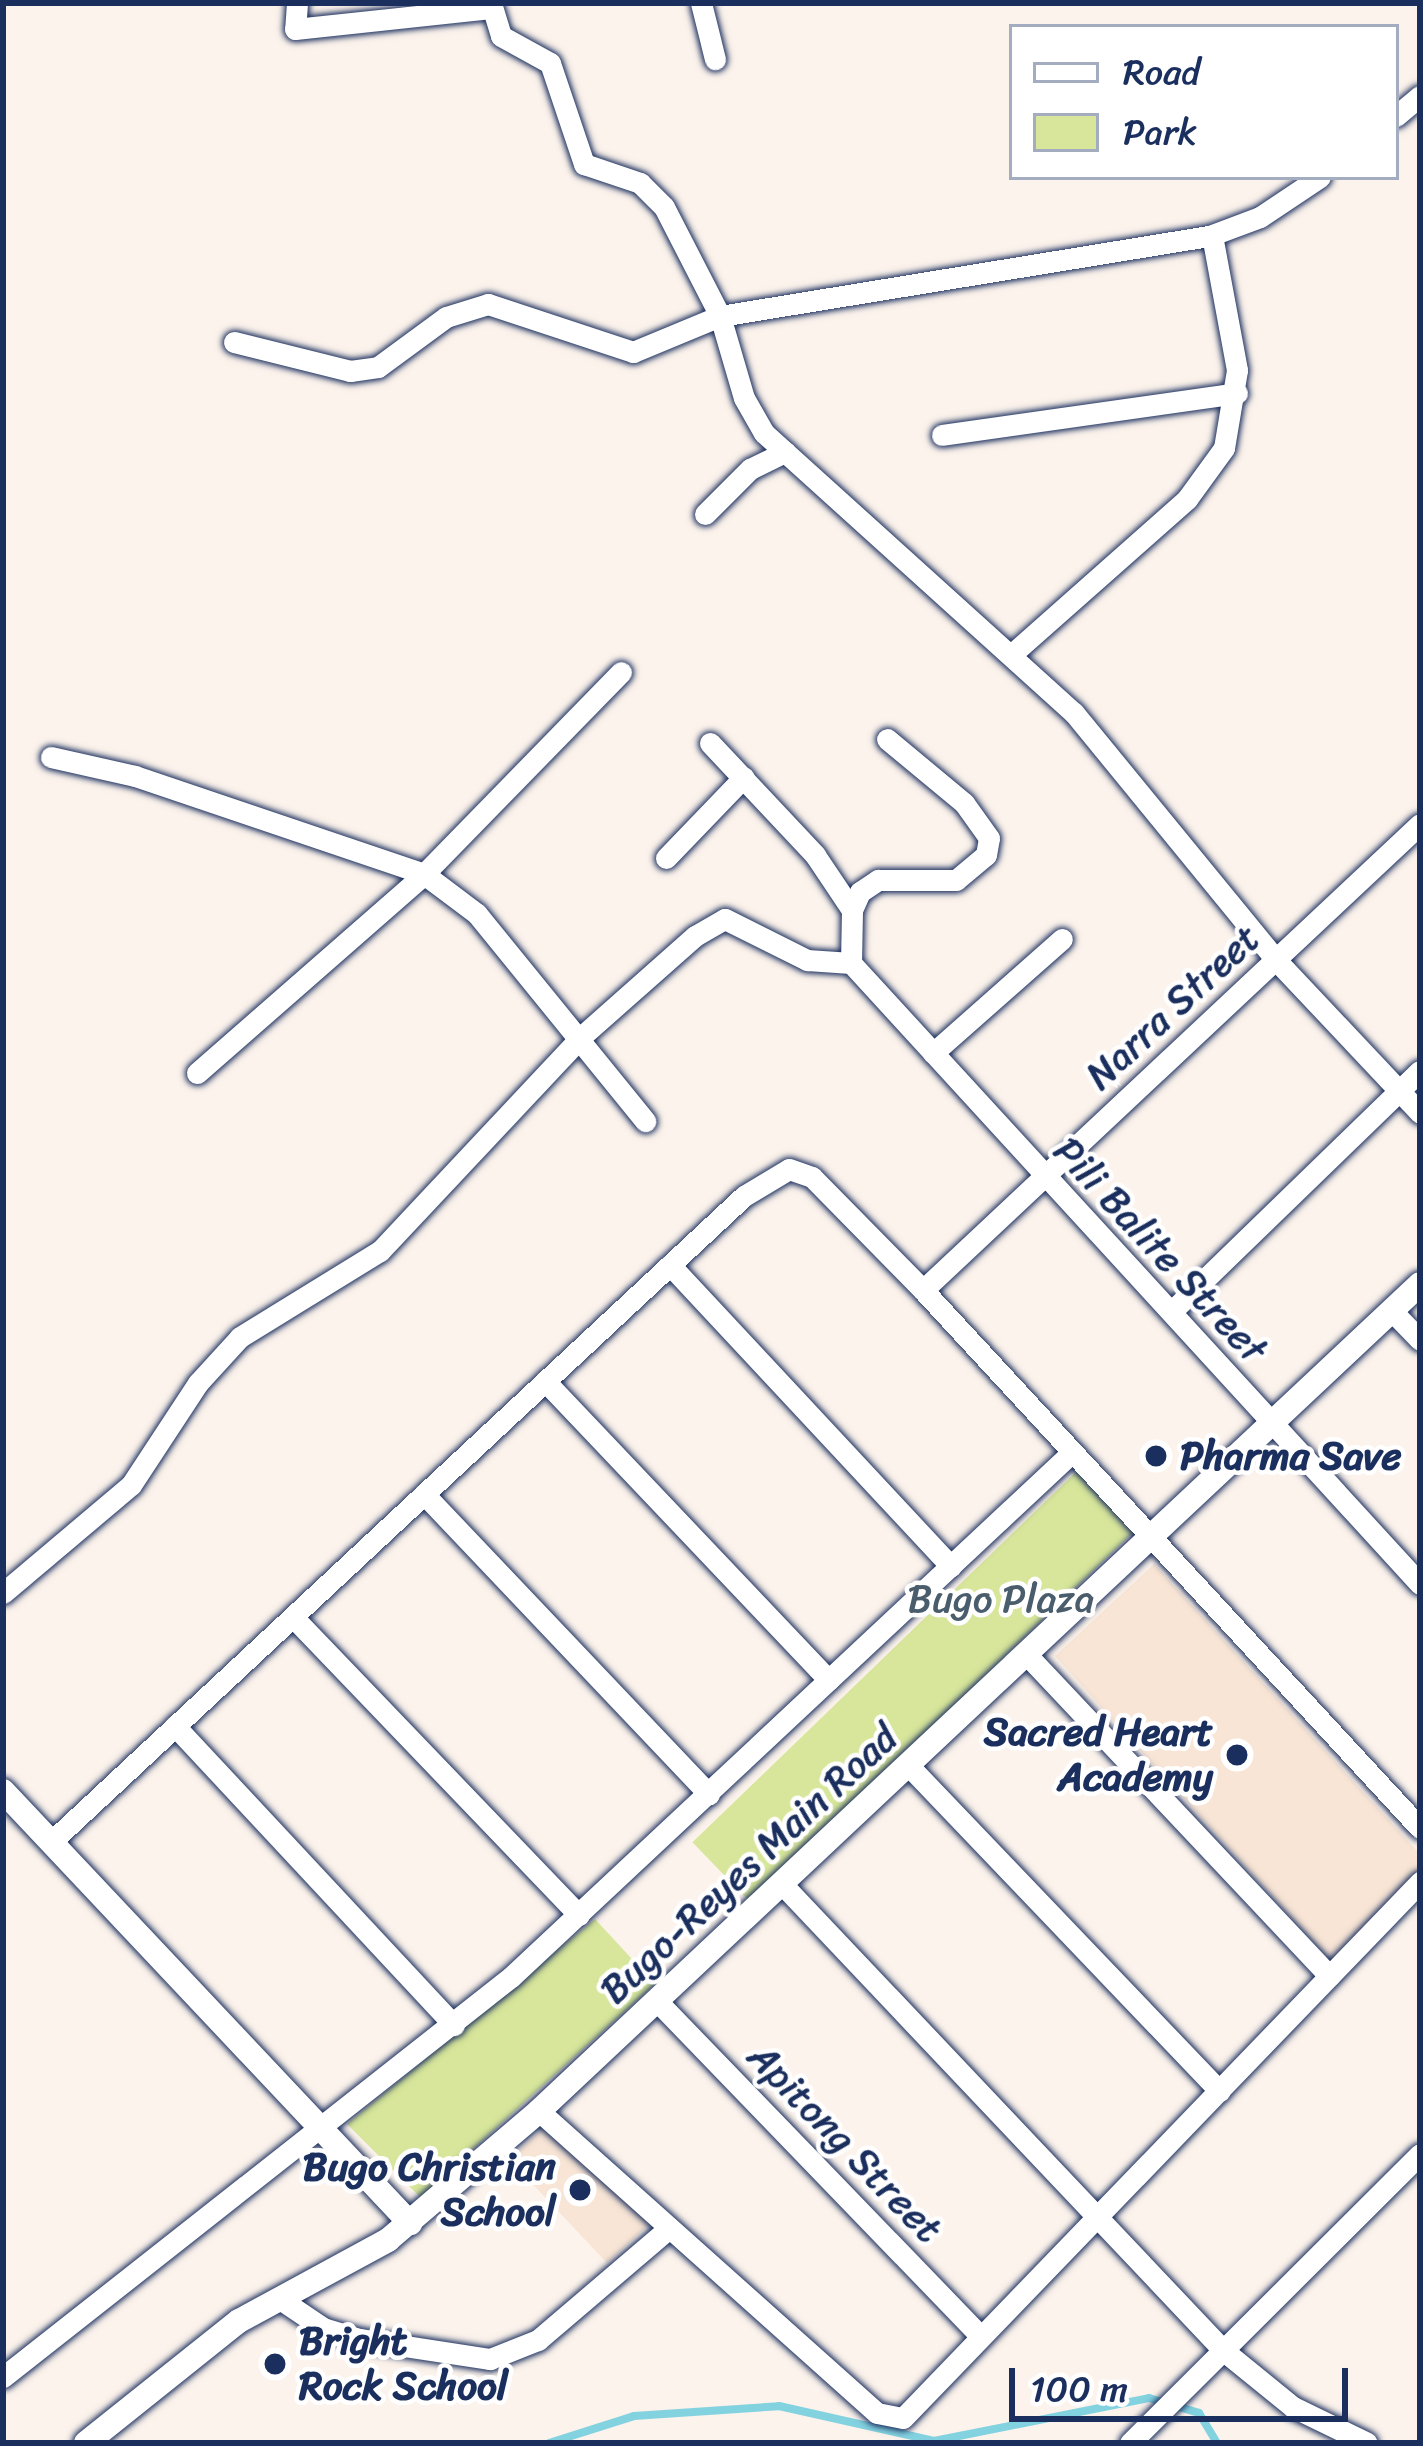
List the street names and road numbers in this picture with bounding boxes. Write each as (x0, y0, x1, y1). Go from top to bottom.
street label: Narra Street (1076, 914, 1270, 1100)
street label: Pili Balite Street (1043, 1127, 1277, 1373)
street label: Bugo-Reyes Main Road (591, 1714, 907, 2014)
street label: Apitong Street (739, 2034, 951, 2252)

